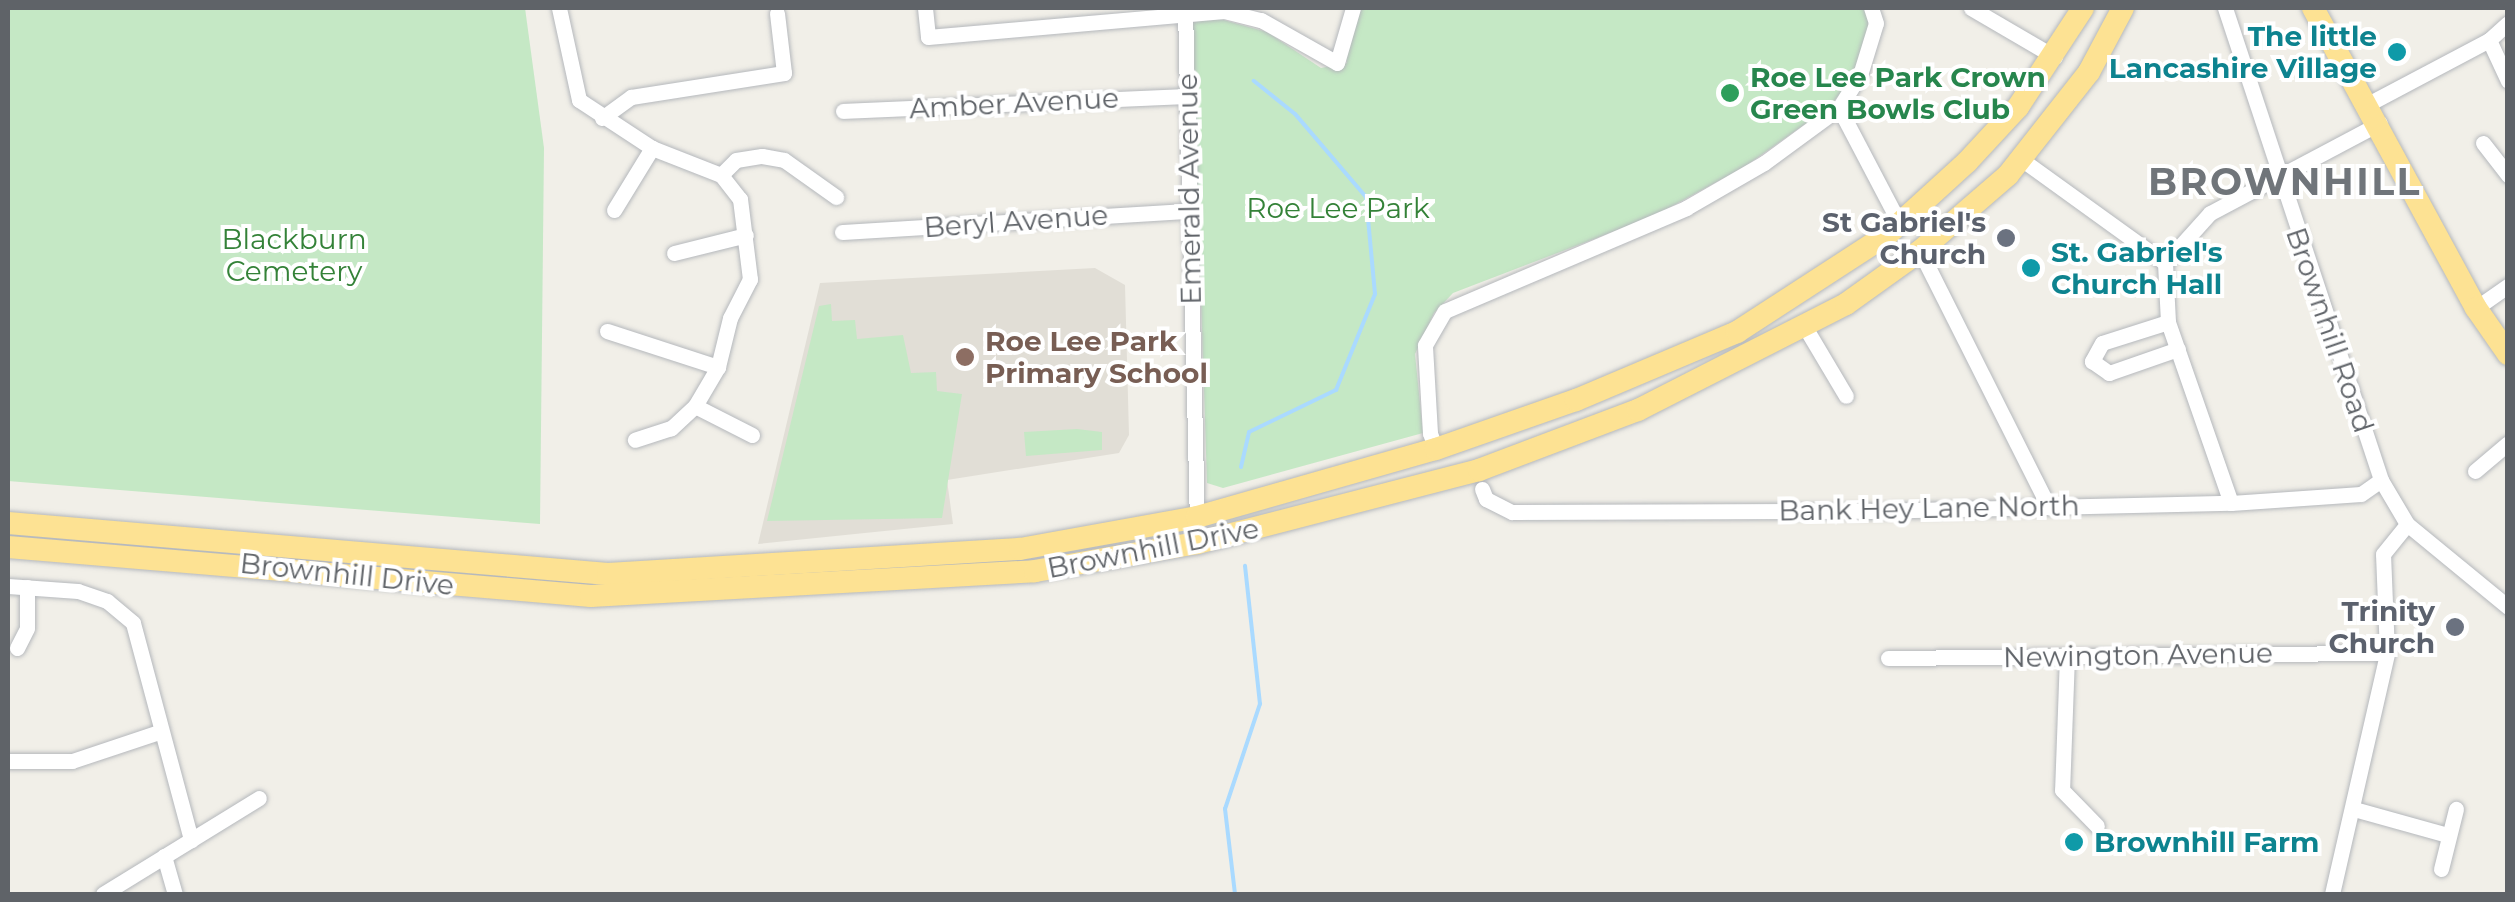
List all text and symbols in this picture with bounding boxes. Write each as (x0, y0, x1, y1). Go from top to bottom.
place label: The little Lancashire Village (2109, 19, 2377, 85)
marker: The little Lancashire Village (2386, 41, 2408, 63)
place label: Roe Lee Park Crown Green Bowls Club (1750, 60, 2046, 126)
street label: Emerald Avenue (1170, 73, 1208, 305)
street label: Amber Avenue (908, 81, 1120, 125)
marker: Roe Lee Park Crown Green Bowls Club (1719, 82, 1741, 104)
district label: BROWNHILL (2148, 159, 2422, 205)
park label: Roe Lee Park (1246, 191, 1430, 225)
street label: Beryl Avenue (923, 198, 1109, 244)
place label: St Gabriel's Church (1822, 205, 1986, 271)
park label: Blackburn Cemetery (221, 222, 367, 288)
street label: Brownhill Road (2279, 223, 2381, 437)
marker: St Gabriel's Church (1995, 227, 2017, 249)
place label: St. Gabriel's Church Hall (2051, 235, 2223, 301)
marker: St. Gabriel's Church Hall (2020, 257, 2042, 279)
place label: Roe Lee Park Primary School (985, 324, 1208, 390)
marker: Roe Lee Park Primary School (954, 346, 976, 368)
street label: Bank Hey Lane North (1778, 489, 2080, 527)
street label: Brownhill Drive (1044, 511, 1262, 585)
street label: Brownhill Drive (238, 546, 456, 602)
place label: Trinity Church (2329, 594, 2435, 660)
marker: Trinity Church (2444, 616, 2466, 638)
street label: Newington Avenue (2003, 636, 2273, 674)
place label: Brownhill Farm (2094, 825, 2319, 859)
marker: Brownhill Farm (2063, 831, 2085, 853)

